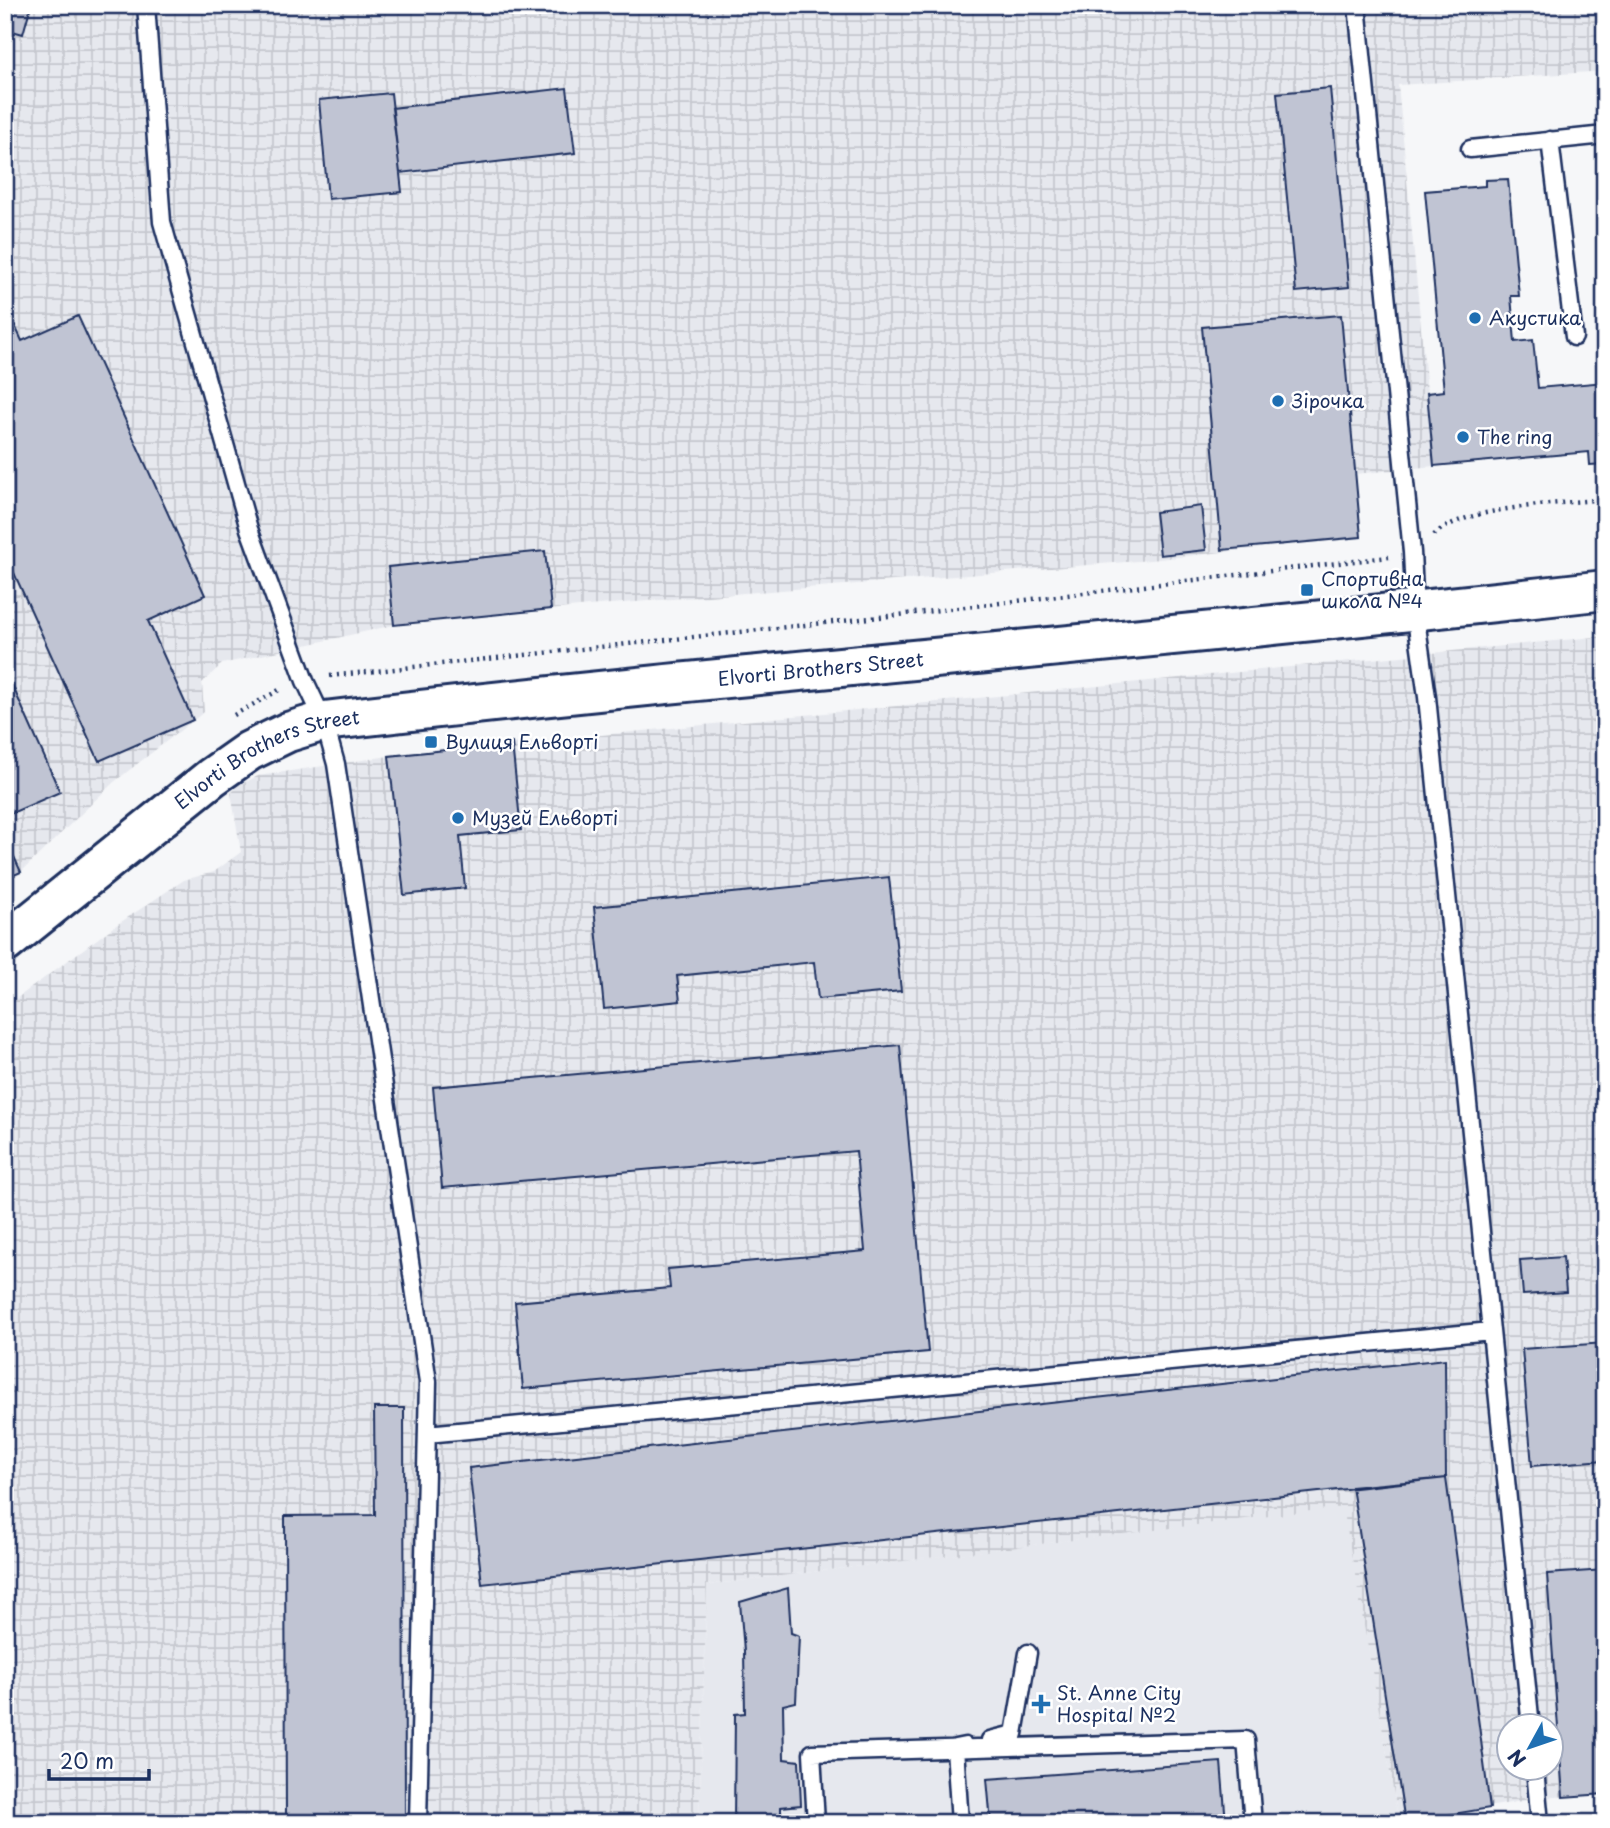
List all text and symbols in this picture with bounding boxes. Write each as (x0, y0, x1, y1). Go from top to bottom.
place label: Акустика (1489, 303, 1581, 331)
marker: Акустика (1467, 310, 1483, 326)
place label: Зірочка (1291, 386, 1364, 414)
marker: Зірочка (1270, 393, 1286, 409)
place label: The ring (1477, 422, 1552, 450)
marker: The ring (1455, 429, 1471, 445)
place label: Спортивна школа №4 (1321, 564, 1424, 614)
marker: Спортивна школа №4 (1299, 582, 1315, 598)
street label: Elvorti Brothers Street (716, 644, 925, 692)
street label: Elvorti Brothers Street (168, 702, 361, 815)
place label: Вулиця Ельворті (445, 727, 599, 755)
marker: Вулиця Ельворті (423, 734, 439, 750)
place label: Музей Ельворті (472, 803, 618, 831)
marker: Музей Ельворті (450, 810, 466, 826)
place label: St. Anne City Hospital №2 (1057, 1678, 1181, 1728)
marker: St. Anne City Hospital №2 (1031, 1694, 1051, 1714)
north arrow (1494, 1713, 1564, 1783)
scale bar (49, 1737, 149, 1781)
text: 20 m (60, 1744, 114, 1776)
text: N (1501, 1744, 1532, 1773)

